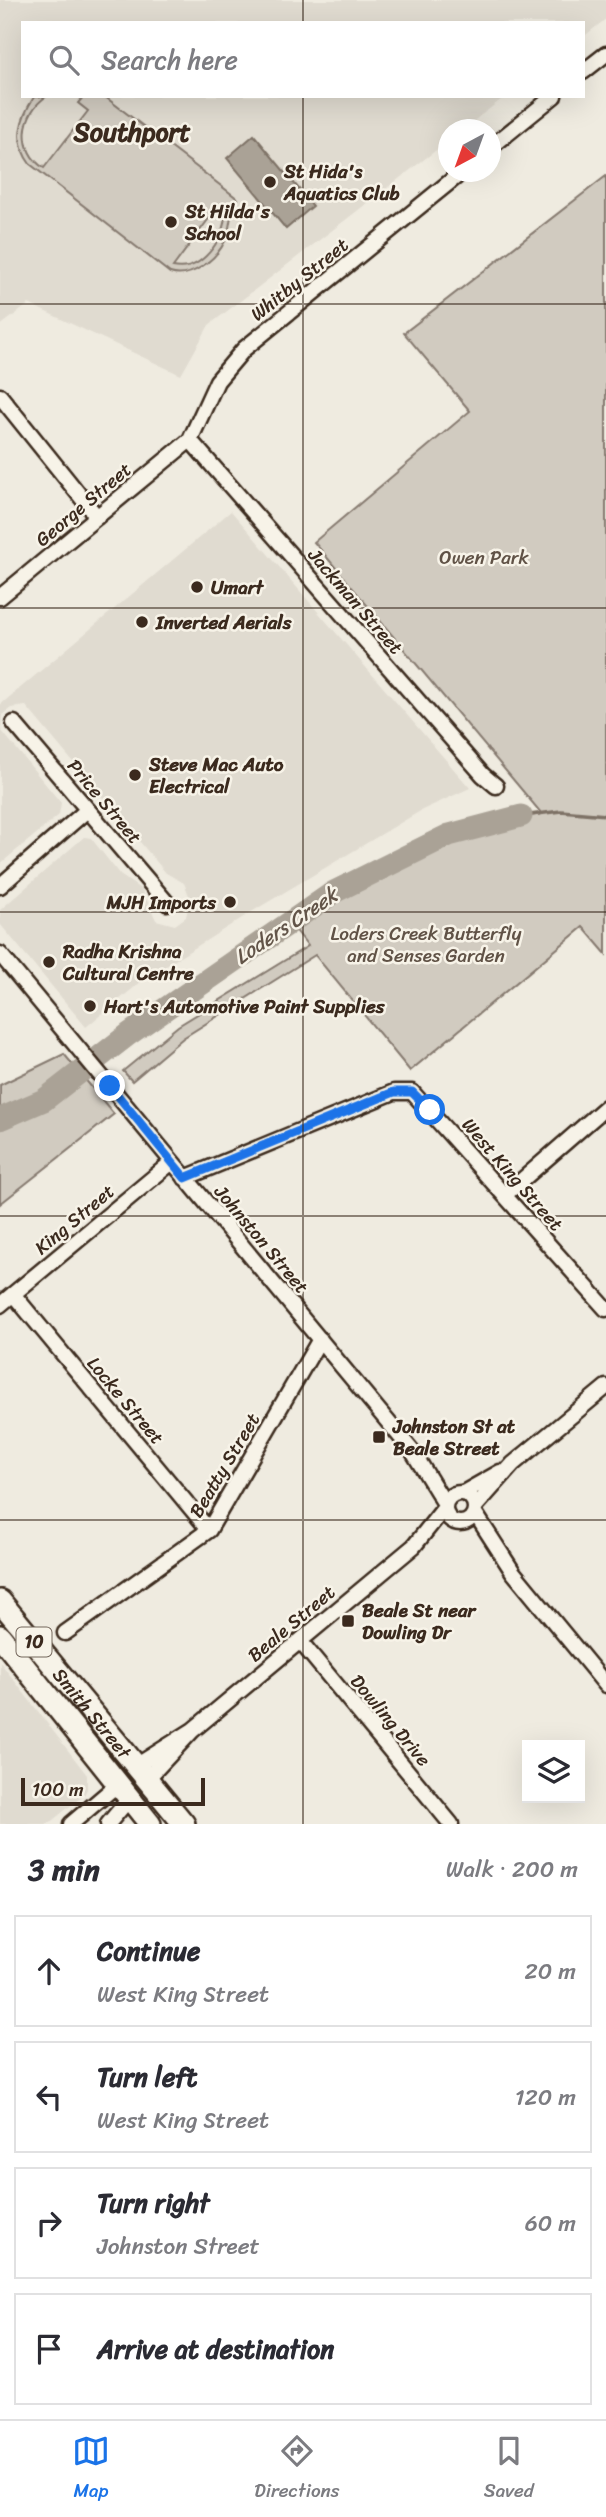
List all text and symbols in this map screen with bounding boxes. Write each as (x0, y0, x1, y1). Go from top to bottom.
search box (21, 21, 585, 98)
text: Search here (101, 37, 238, 83)
icon: search (45, 41, 83, 79)
district label: Southport (72, 109, 191, 155)
north arrow (438, 119, 501, 182)
place label: St Hida's Aquatics Club (283, 155, 400, 210)
marker: St Hida's Aquatics Club (262, 174, 278, 190)
place label: St Hilda's School (184, 195, 271, 250)
marker: St Hilda's School (163, 214, 179, 230)
street label: Whitby Street (243, 229, 356, 330)
street label: George Street (28, 454, 139, 555)
street label: Jackman Street (299, 540, 412, 662)
park label: Owen Park (439, 541, 530, 574)
place label: Umart (211, 571, 264, 604)
marker: Umart (189, 579, 205, 595)
place label: Inverted Aerials (155, 606, 293, 639)
marker: Inverted Aerials (134, 614, 150, 630)
place label: Steve Mac Auto Electrical (148, 748, 284, 803)
street label: Price Street (59, 751, 150, 852)
marker: Steve Mac Auto Electrical (127, 767, 143, 783)
water label: Loders Creek (226, 875, 348, 975)
place label: MJH Imports (106, 886, 217, 919)
marker: MJH Imports (222, 894, 238, 910)
park label: Loders Creek Butterfly and Senses Garden (331, 917, 522, 972)
place label: Radha Krishna Cultural Centre (62, 935, 194, 990)
marker: Radha Krishna Cultural Centre (41, 954, 57, 970)
place label: Hart's Automotive Paint Supplies (103, 990, 386, 1023)
marker: Hart's Automotive Paint Supplies (82, 998, 98, 1014)
route end (94, 1070, 125, 1101)
route start (414, 1094, 445, 1125)
street label: West King Street (454, 1110, 572, 1239)
street label: King Street (27, 1176, 122, 1263)
street label: Johnston Street (205, 1177, 317, 1301)
street label: Locke Street (78, 1349, 173, 1452)
street label: Beatty Street (180, 1406, 269, 1524)
place label: Johnston St at Beale Street (392, 1410, 516, 1465)
marker: Johnston St at Beale Street (371, 1429, 387, 1445)
street label: Beale Street (240, 1576, 343, 1670)
place label: Beale St near Dowling Dr (362, 1594, 478, 1649)
marker: Beale St near Dowling Dr (340, 1613, 356, 1629)
road number: 10 (16, 1628, 52, 1657)
street label: Smith Street (44, 1660, 141, 1767)
street label: Dowling Drive (342, 1667, 440, 1774)
map controls (522, 1740, 585, 1803)
button: layers (522, 1740, 585, 1803)
text: 100 m (32, 1773, 84, 1806)
scale bar (21, 1775, 205, 1807)
text: 3 min (28, 1843, 100, 1897)
text: Walk · 200 m (446, 1849, 578, 1890)
text: Continue (97, 1928, 200, 1974)
text: 20 m (525, 1951, 576, 1992)
icon: ahead (30, 1952, 68, 1990)
text: West King Street (97, 1974, 269, 2015)
text: Turn left (97, 2054, 197, 2100)
text: 120 m (515, 2077, 576, 2118)
icon: left (30, 2078, 68, 2116)
text: West King Street (97, 2100, 269, 2141)
text: Turn right (97, 2180, 210, 2226)
text: 60 m (525, 2203, 576, 2244)
icon: right (30, 2204, 68, 2242)
text: Johnston Street (97, 2226, 260, 2267)
text: Arrive at destination (97, 2326, 334, 2372)
icon: arrive (30, 2330, 68, 2368)
tab: Map (72, 2432, 110, 2507)
tab: Directions (254, 2432, 340, 2507)
tab: Saved (484, 2432, 534, 2507)

